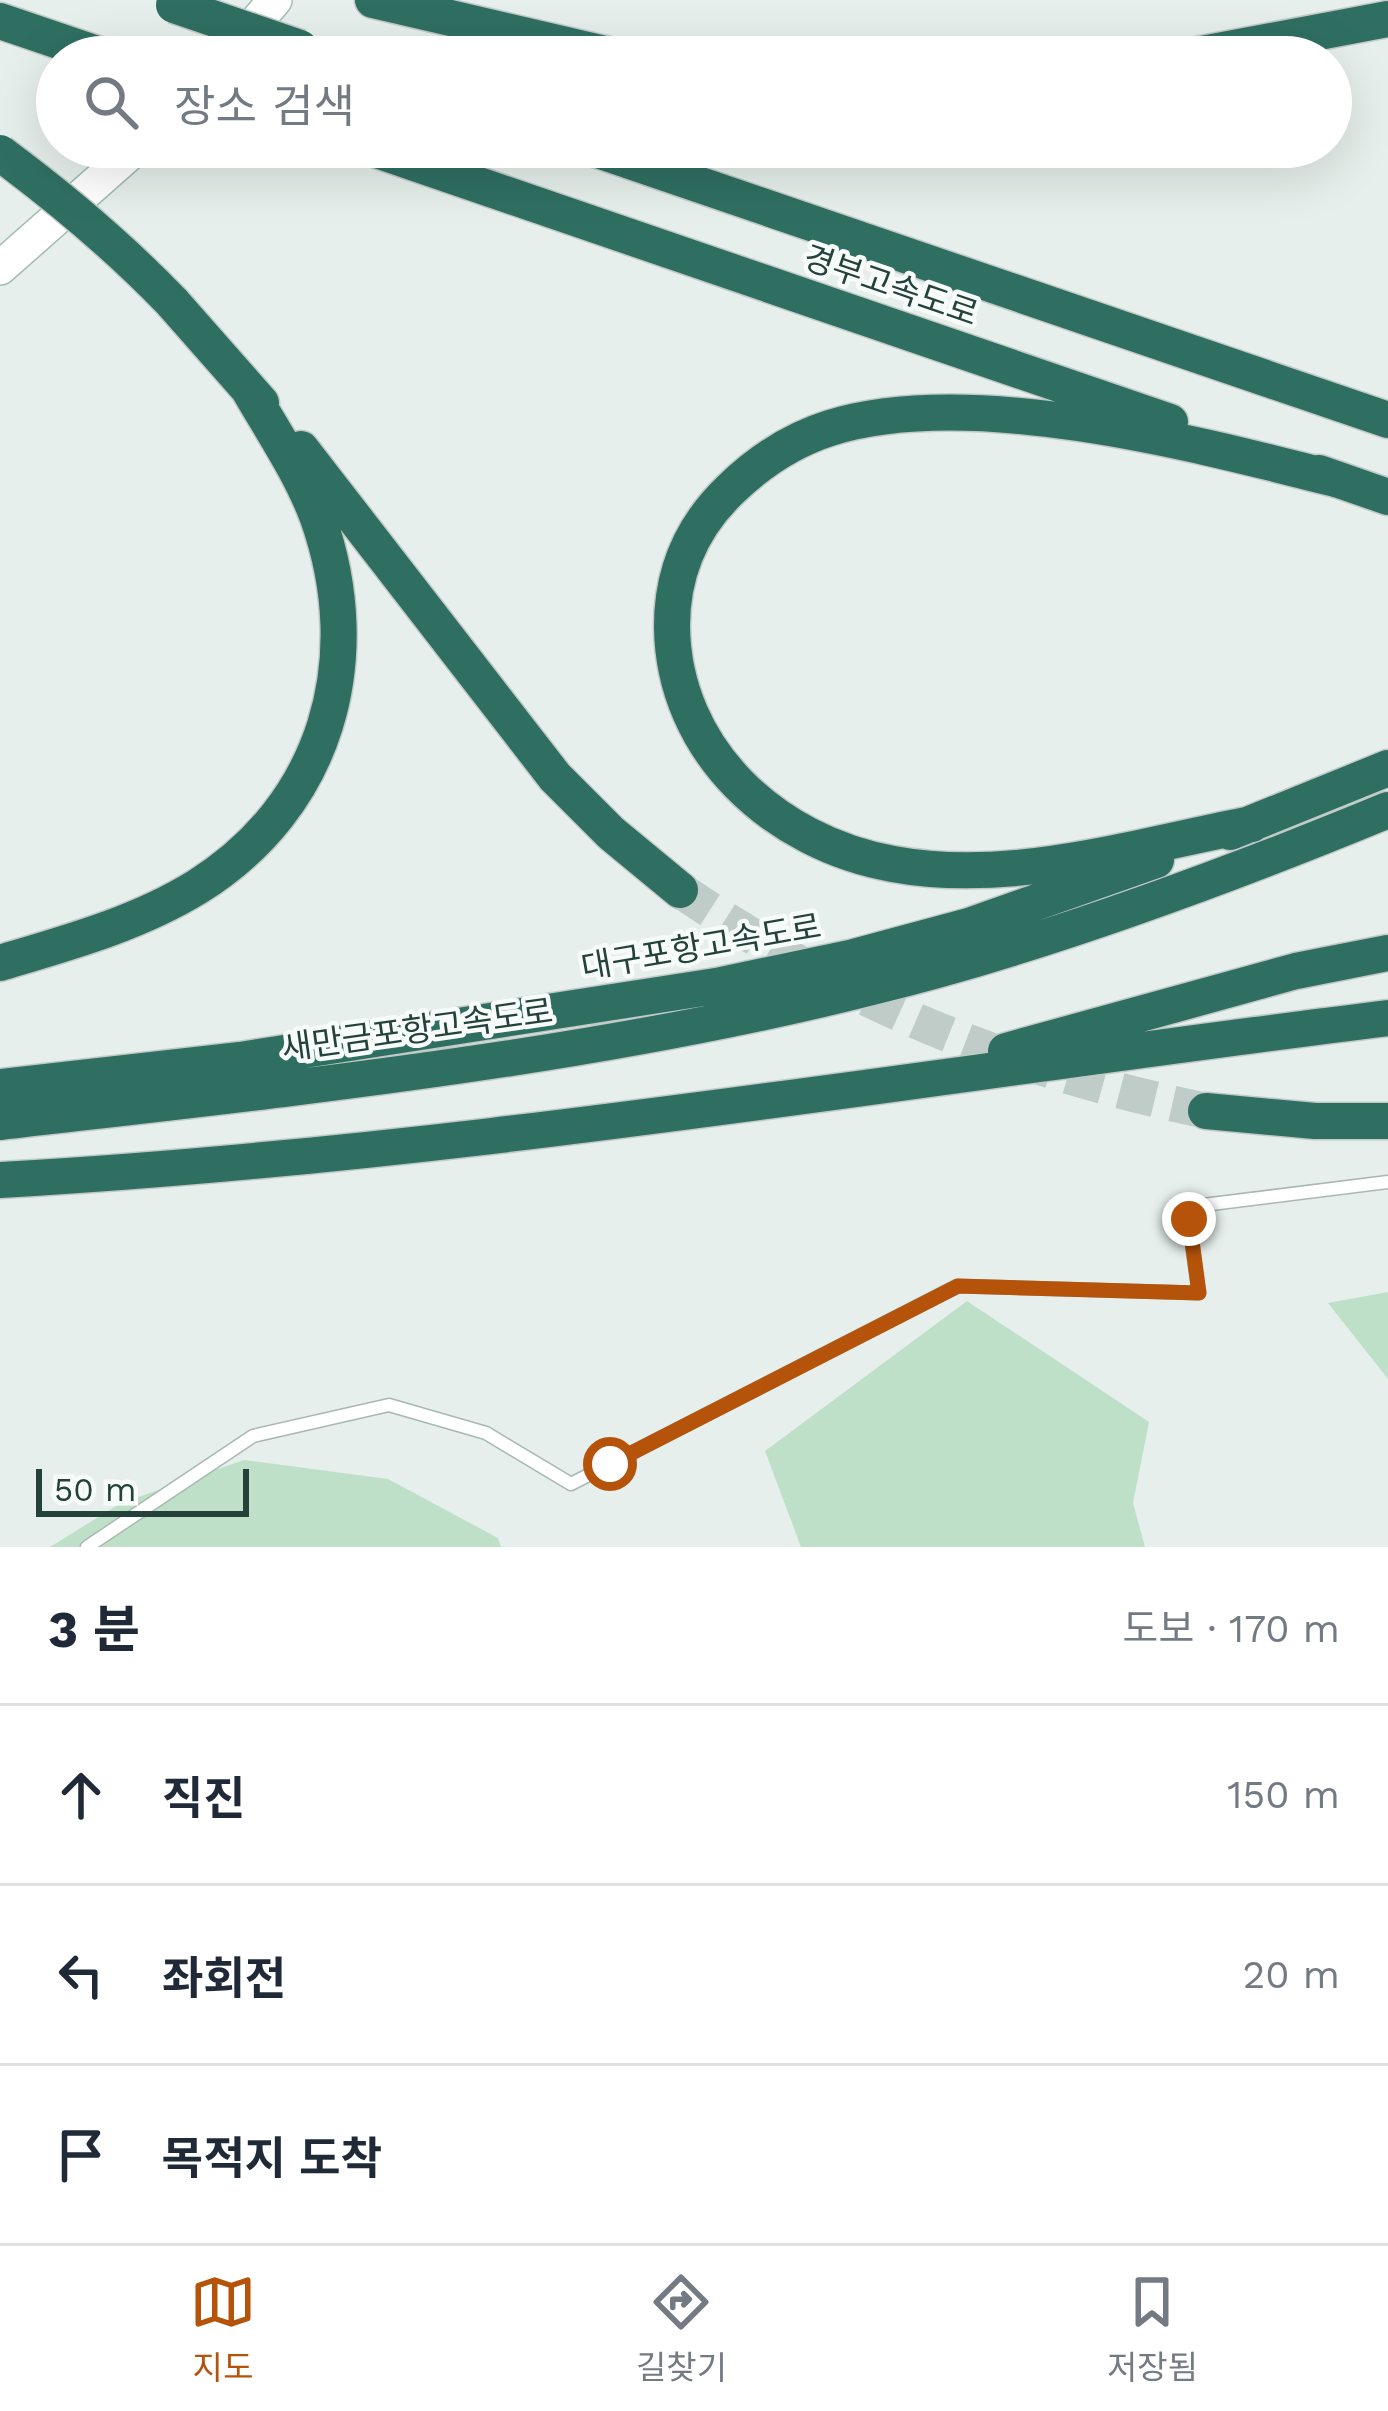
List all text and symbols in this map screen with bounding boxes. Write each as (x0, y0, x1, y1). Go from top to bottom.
search box (36, 36, 1352, 168)
icon: search (78, 69, 144, 135)
text: 장소 검색 (174, 80, 355, 133)
street label: 경부고속도로 (798, 237, 983, 334)
street label: 대구포항고속도로 (578, 906, 824, 987)
street label: 새만금포항고속도로 (279, 991, 555, 1068)
route end (1162, 1192, 1216, 1246)
route start (583, 1437, 637, 1491)
scale bar (36, 1463, 249, 1516)
text: 50 m (54, 1470, 136, 1509)
text: 3 분 (48, 1600, 140, 1659)
text: 도보 · 170 m (1123, 1606, 1340, 1651)
icon: ahead (48, 1762, 114, 1828)
text: 직진 (162, 1772, 245, 1825)
text: 150 m (1227, 1772, 1340, 1817)
icon: left (48, 1942, 114, 2008)
text: 좌회전 (162, 1952, 286, 2005)
text: 20 m (1243, 1952, 1340, 1997)
icon: arrive (48, 2122, 114, 2188)
text: 목적지 도착 (162, 2132, 382, 2185)
tab: 지도 (190, 2269, 256, 2389)
tab: 길찾기 (636, 2269, 727, 2389)
tab: 저장됨 (1107, 2269, 1198, 2389)

